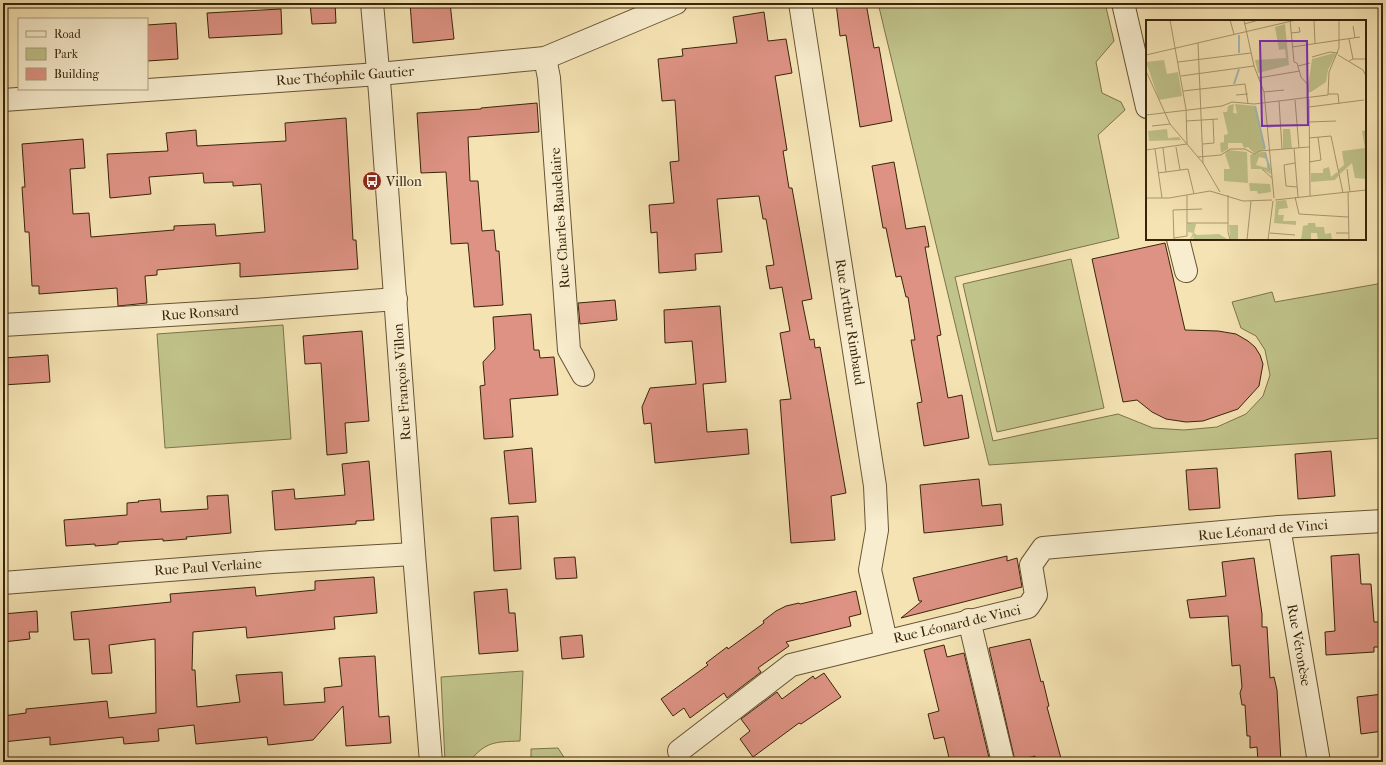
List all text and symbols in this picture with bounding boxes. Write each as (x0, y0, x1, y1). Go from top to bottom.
legend (18, 18, 148, 90)
inset map (1146, 20, 1366, 240)
text: Road (54, 27, 81, 41)
text: Park (54, 47, 79, 61)
street label: Rue Théophile Gautier (275, 63, 415, 89)
text: Building (54, 67, 99, 81)
street label: Rue Charles Baudelaire (547, 147, 573, 289)
bus stop icon: Villon (361, 170, 383, 192)
place label: Villon (385, 173, 422, 190)
street label: Rue Arthur Rimbaud (832, 258, 868, 387)
street label: Rue Ronsard (161, 302, 240, 324)
street label: Rue François Villon (389, 323, 415, 441)
street label: Rue Léonard de Vinci (1197, 516, 1329, 544)
street label: Rue Paul Verlaine (154, 555, 262, 579)
street label: Rue Léonard de Vinci (892, 601, 1022, 647)
street label: Rue Véronèse (1283, 603, 1315, 687)

